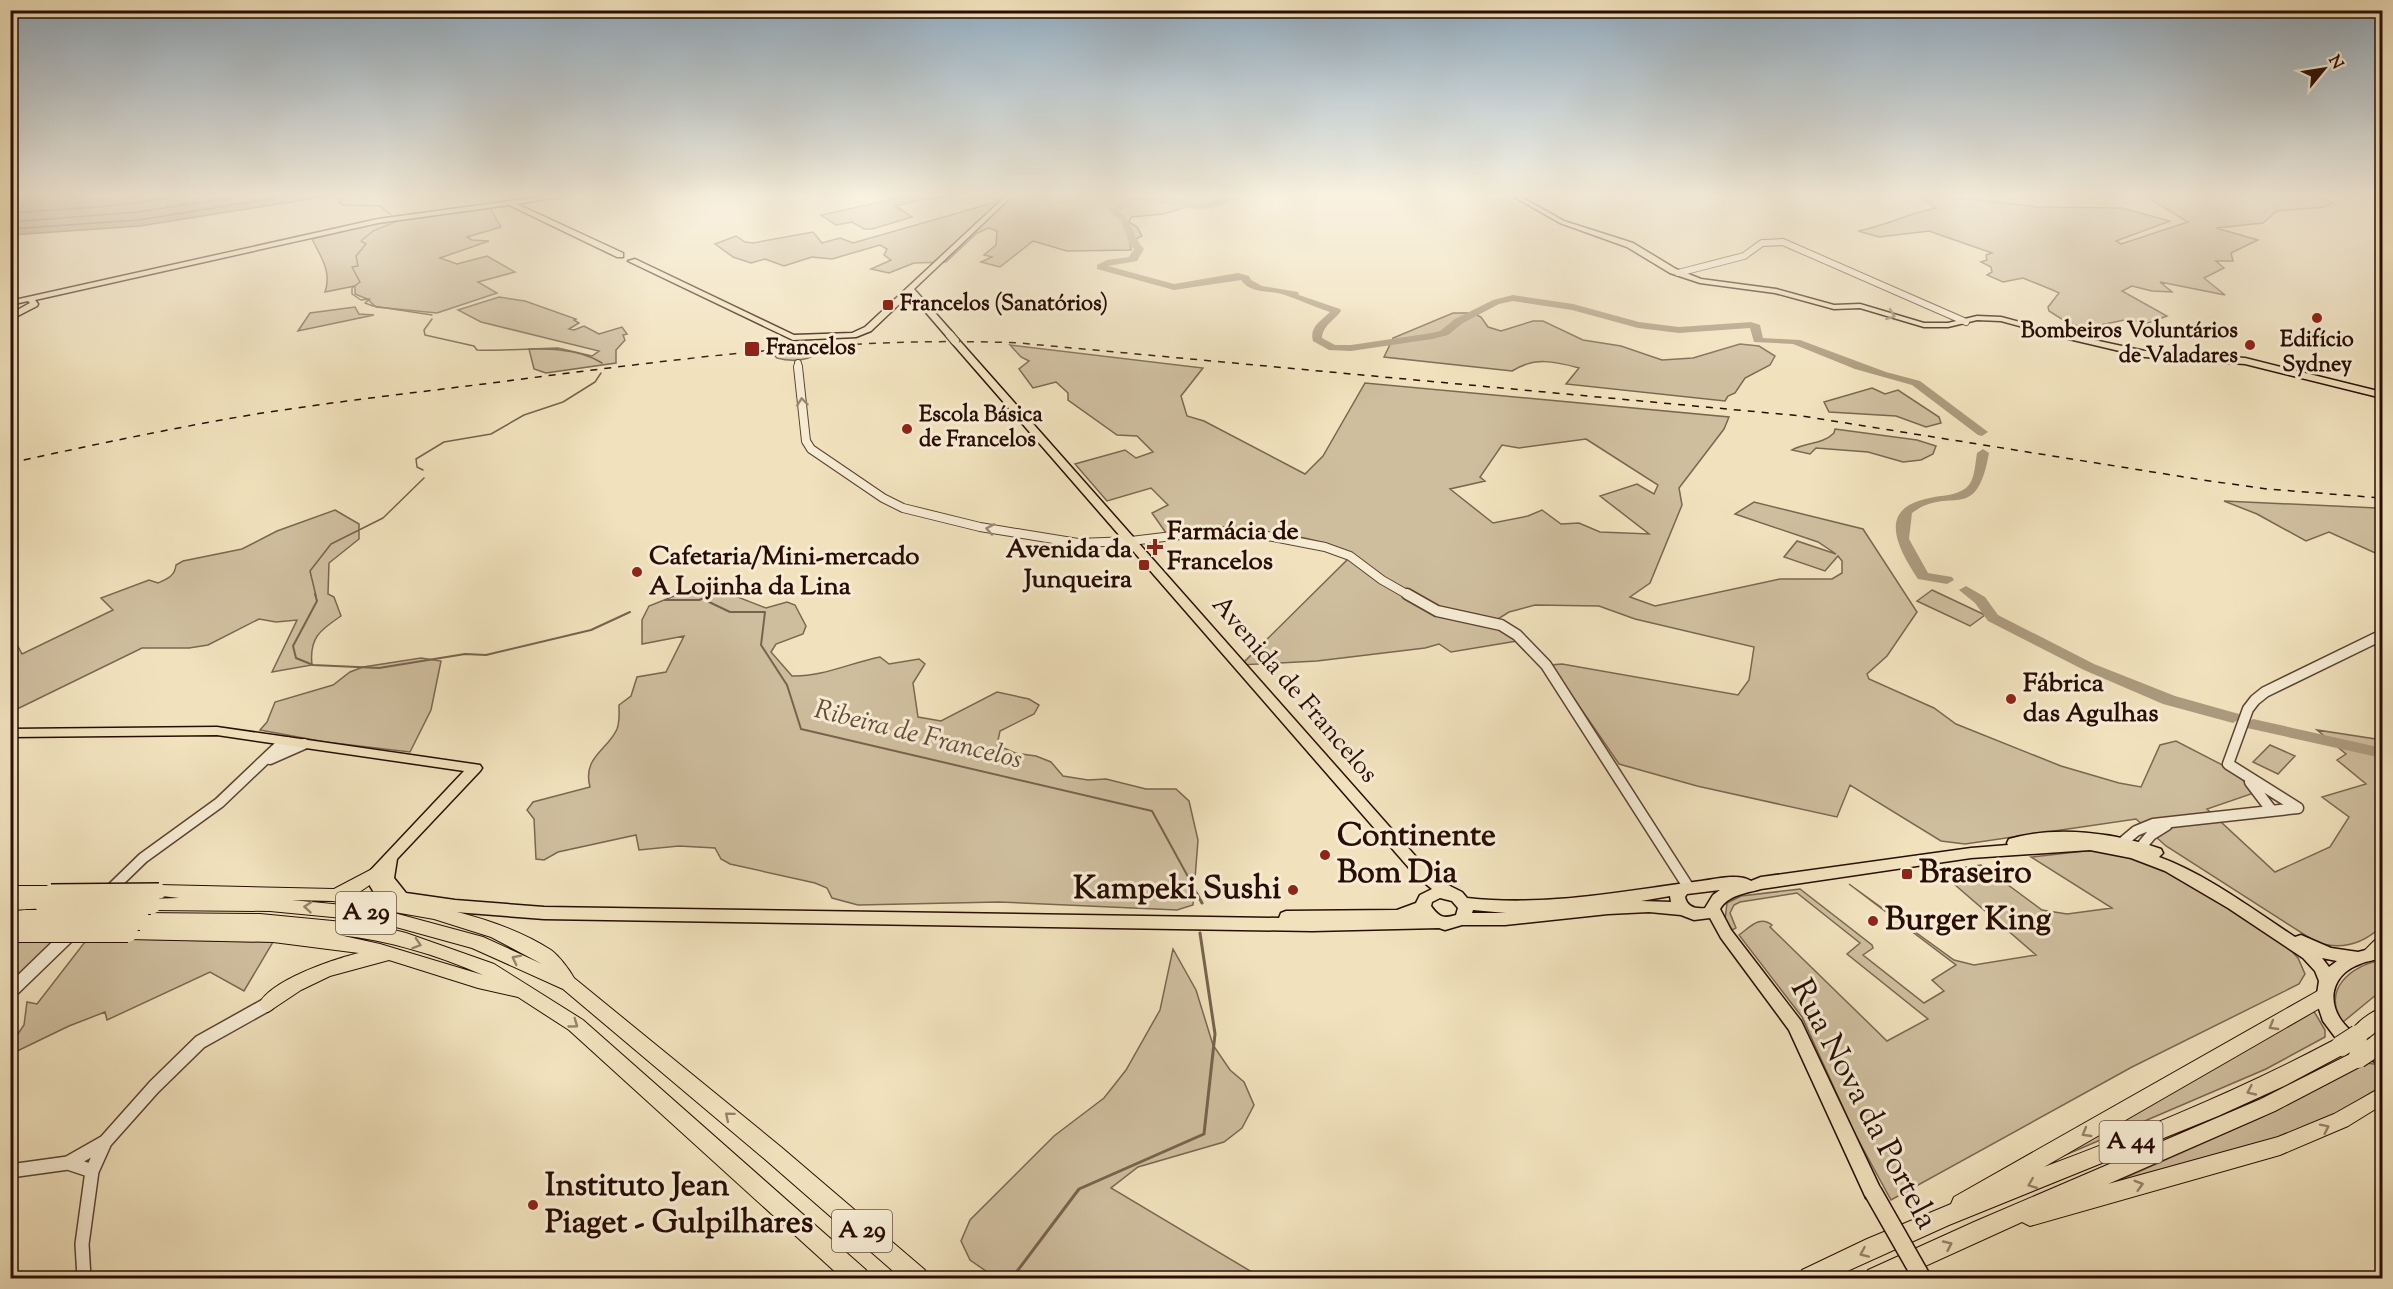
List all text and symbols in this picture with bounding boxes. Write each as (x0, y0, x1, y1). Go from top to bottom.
north arrow (2294, 39, 2354, 99)
text: N (2322, 51, 2348, 74)
place label: Francelos (Sanatórios) (900, 289, 1108, 321)
marker: Francelos (Sanatórios) (881, 298, 895, 312)
one-way arrow (1885, 308, 1896, 320)
marker: Edifício Sydney (2310, 311, 2324, 325)
place label: Bombeiros Voluntários de Valadares (2021, 316, 2238, 373)
place label: Edifício Sydney (2280, 325, 2354, 382)
place label: Francelos (766, 333, 856, 365)
marker: Bombeiros Voluntários de Valadares (2243, 338, 2257, 352)
marker: Francelos (743, 340, 761, 358)
one-way arrow (796, 397, 809, 406)
place label: Escola Básica de Francelos (919, 400, 1043, 457)
marker: Escola Básica de Francelos (900, 422, 914, 436)
place label: Farmácia de Francelos (1167, 514, 1299, 581)
one-way arrow (985, 523, 995, 536)
place label: Avenida da Junqueira (1006, 532, 1132, 599)
place label: Cafetaria/Mini-mercado A Lojinha da Lina (649, 539, 920, 606)
marker: Farmácia de Francelos (1148, 540, 1162, 554)
marker: Avenida da Junqueira (1137, 558, 1151, 572)
marker: Cafetaria/Mini-mercado A Lojinha da Lina (630, 565, 644, 579)
street label: Avenida de Francelos (1202, 588, 1386, 792)
place label: Fábrica das Agulhas (2023, 666, 2158, 733)
water label: Ribeira de Francelos (810, 691, 1026, 781)
marker: Fábrica das Agulhas (2004, 692, 2018, 706)
place label: Continente Bom Dia (1337, 814, 1496, 897)
marker: Continente Bom Dia (1318, 848, 1332, 862)
place label: Braseiro (1919, 851, 2032, 897)
place label: Kampeki Sushi (1073, 867, 1281, 913)
marker: Braseiro (1900, 867, 1914, 881)
marker: Kampeki Sushi (1286, 883, 1300, 897)
road number: A 29 (336, 892, 396, 934)
place label: Burger King (1885, 898, 2052, 944)
one-way arrow (303, 901, 312, 914)
marker: Burger King (1866, 914, 1880, 928)
one-way arrow (411, 936, 422, 949)
one-way arrow (512, 955, 522, 966)
street label: Rua Nova da Portela (1778, 972, 1948, 1238)
one-way arrow (568, 1017, 579, 1028)
one-way arrow (2269, 1019, 2279, 1030)
one-way arrow (2246, 1084, 2257, 1096)
one-way arrow (725, 1113, 736, 1124)
road number: A 44 (2100, 1121, 2162, 1163)
one-way arrow (2319, 1124, 2330, 1136)
one-way arrow (2082, 1126, 2092, 1137)
place label: Instituto Jean Piaget - Gulpilhares (545, 1164, 813, 1247)
one-way arrow (2028, 1177, 2039, 1189)
one-way arrow (2134, 1180, 2144, 1193)
marker: Instituto Jean Piaget - Gulpilhares (526, 1198, 540, 1212)
road number: A 29 (832, 1210, 892, 1252)
one-way arrow (1941, 1240, 1952, 1252)
one-way arrow (1859, 1246, 1870, 1258)

